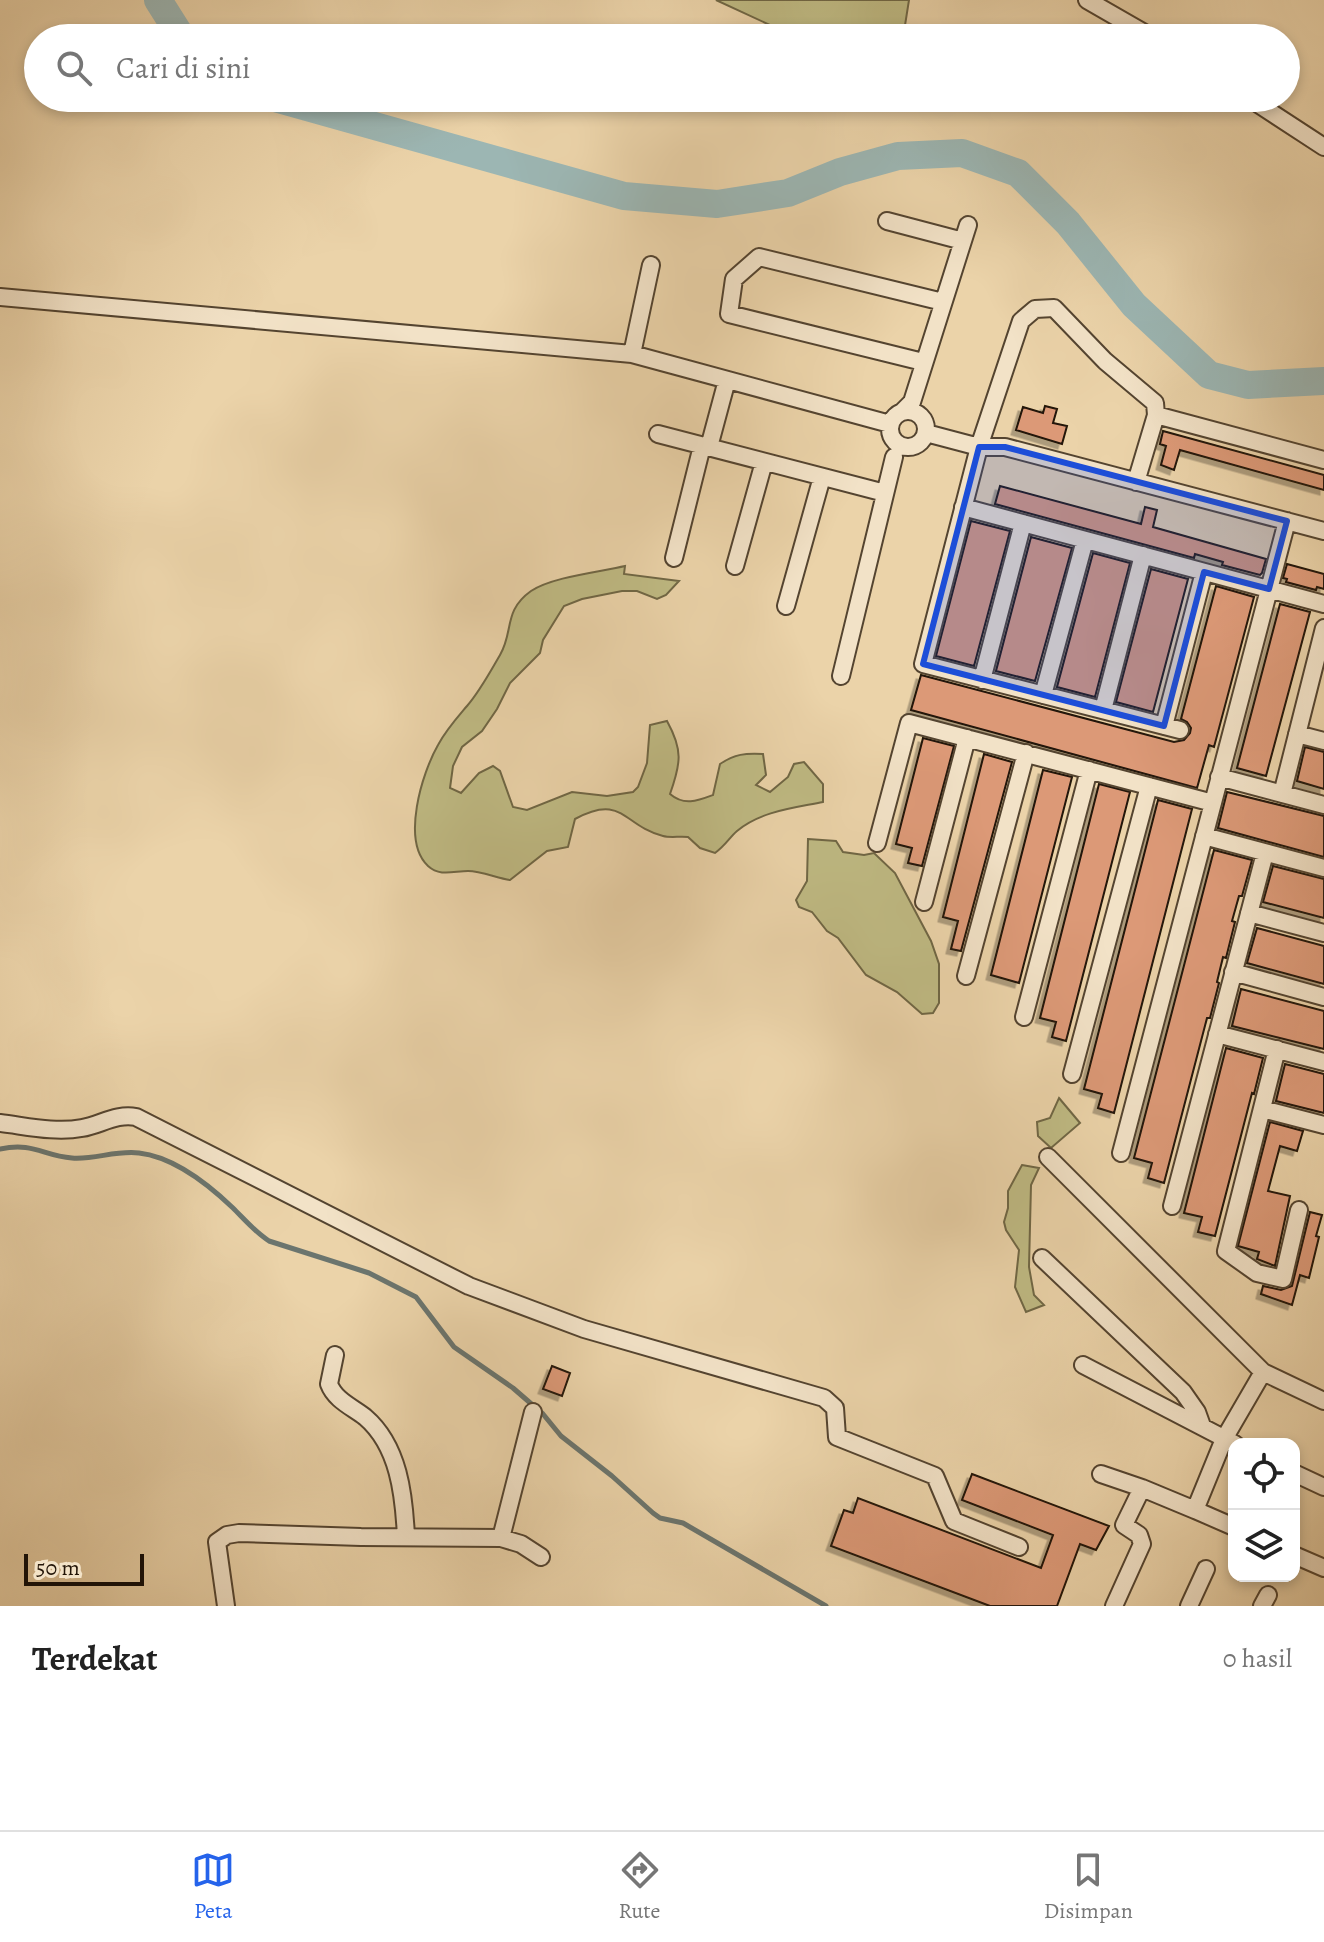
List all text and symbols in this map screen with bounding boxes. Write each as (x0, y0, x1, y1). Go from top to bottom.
search box (24, 24, 1300, 112)
icon: search (52, 46, 96, 90)
text: Cari di sini (116, 48, 251, 88)
map controls (1228, 1438, 1300, 1582)
button: locate (1228, 1438, 1300, 1510)
button: layers (1228, 1510, 1300, 1582)
scale bar (24, 1550, 144, 1586)
text: 50 m (36, 1553, 80, 1583)
text: Terdekat (32, 1635, 158, 1682)
text: 0 hasil (1223, 1641, 1292, 1676)
tab: Peta (191, 1848, 235, 1926)
tab: Rute (618, 1848, 662, 1926)
tab: Disimpan (1044, 1848, 1133, 1926)

